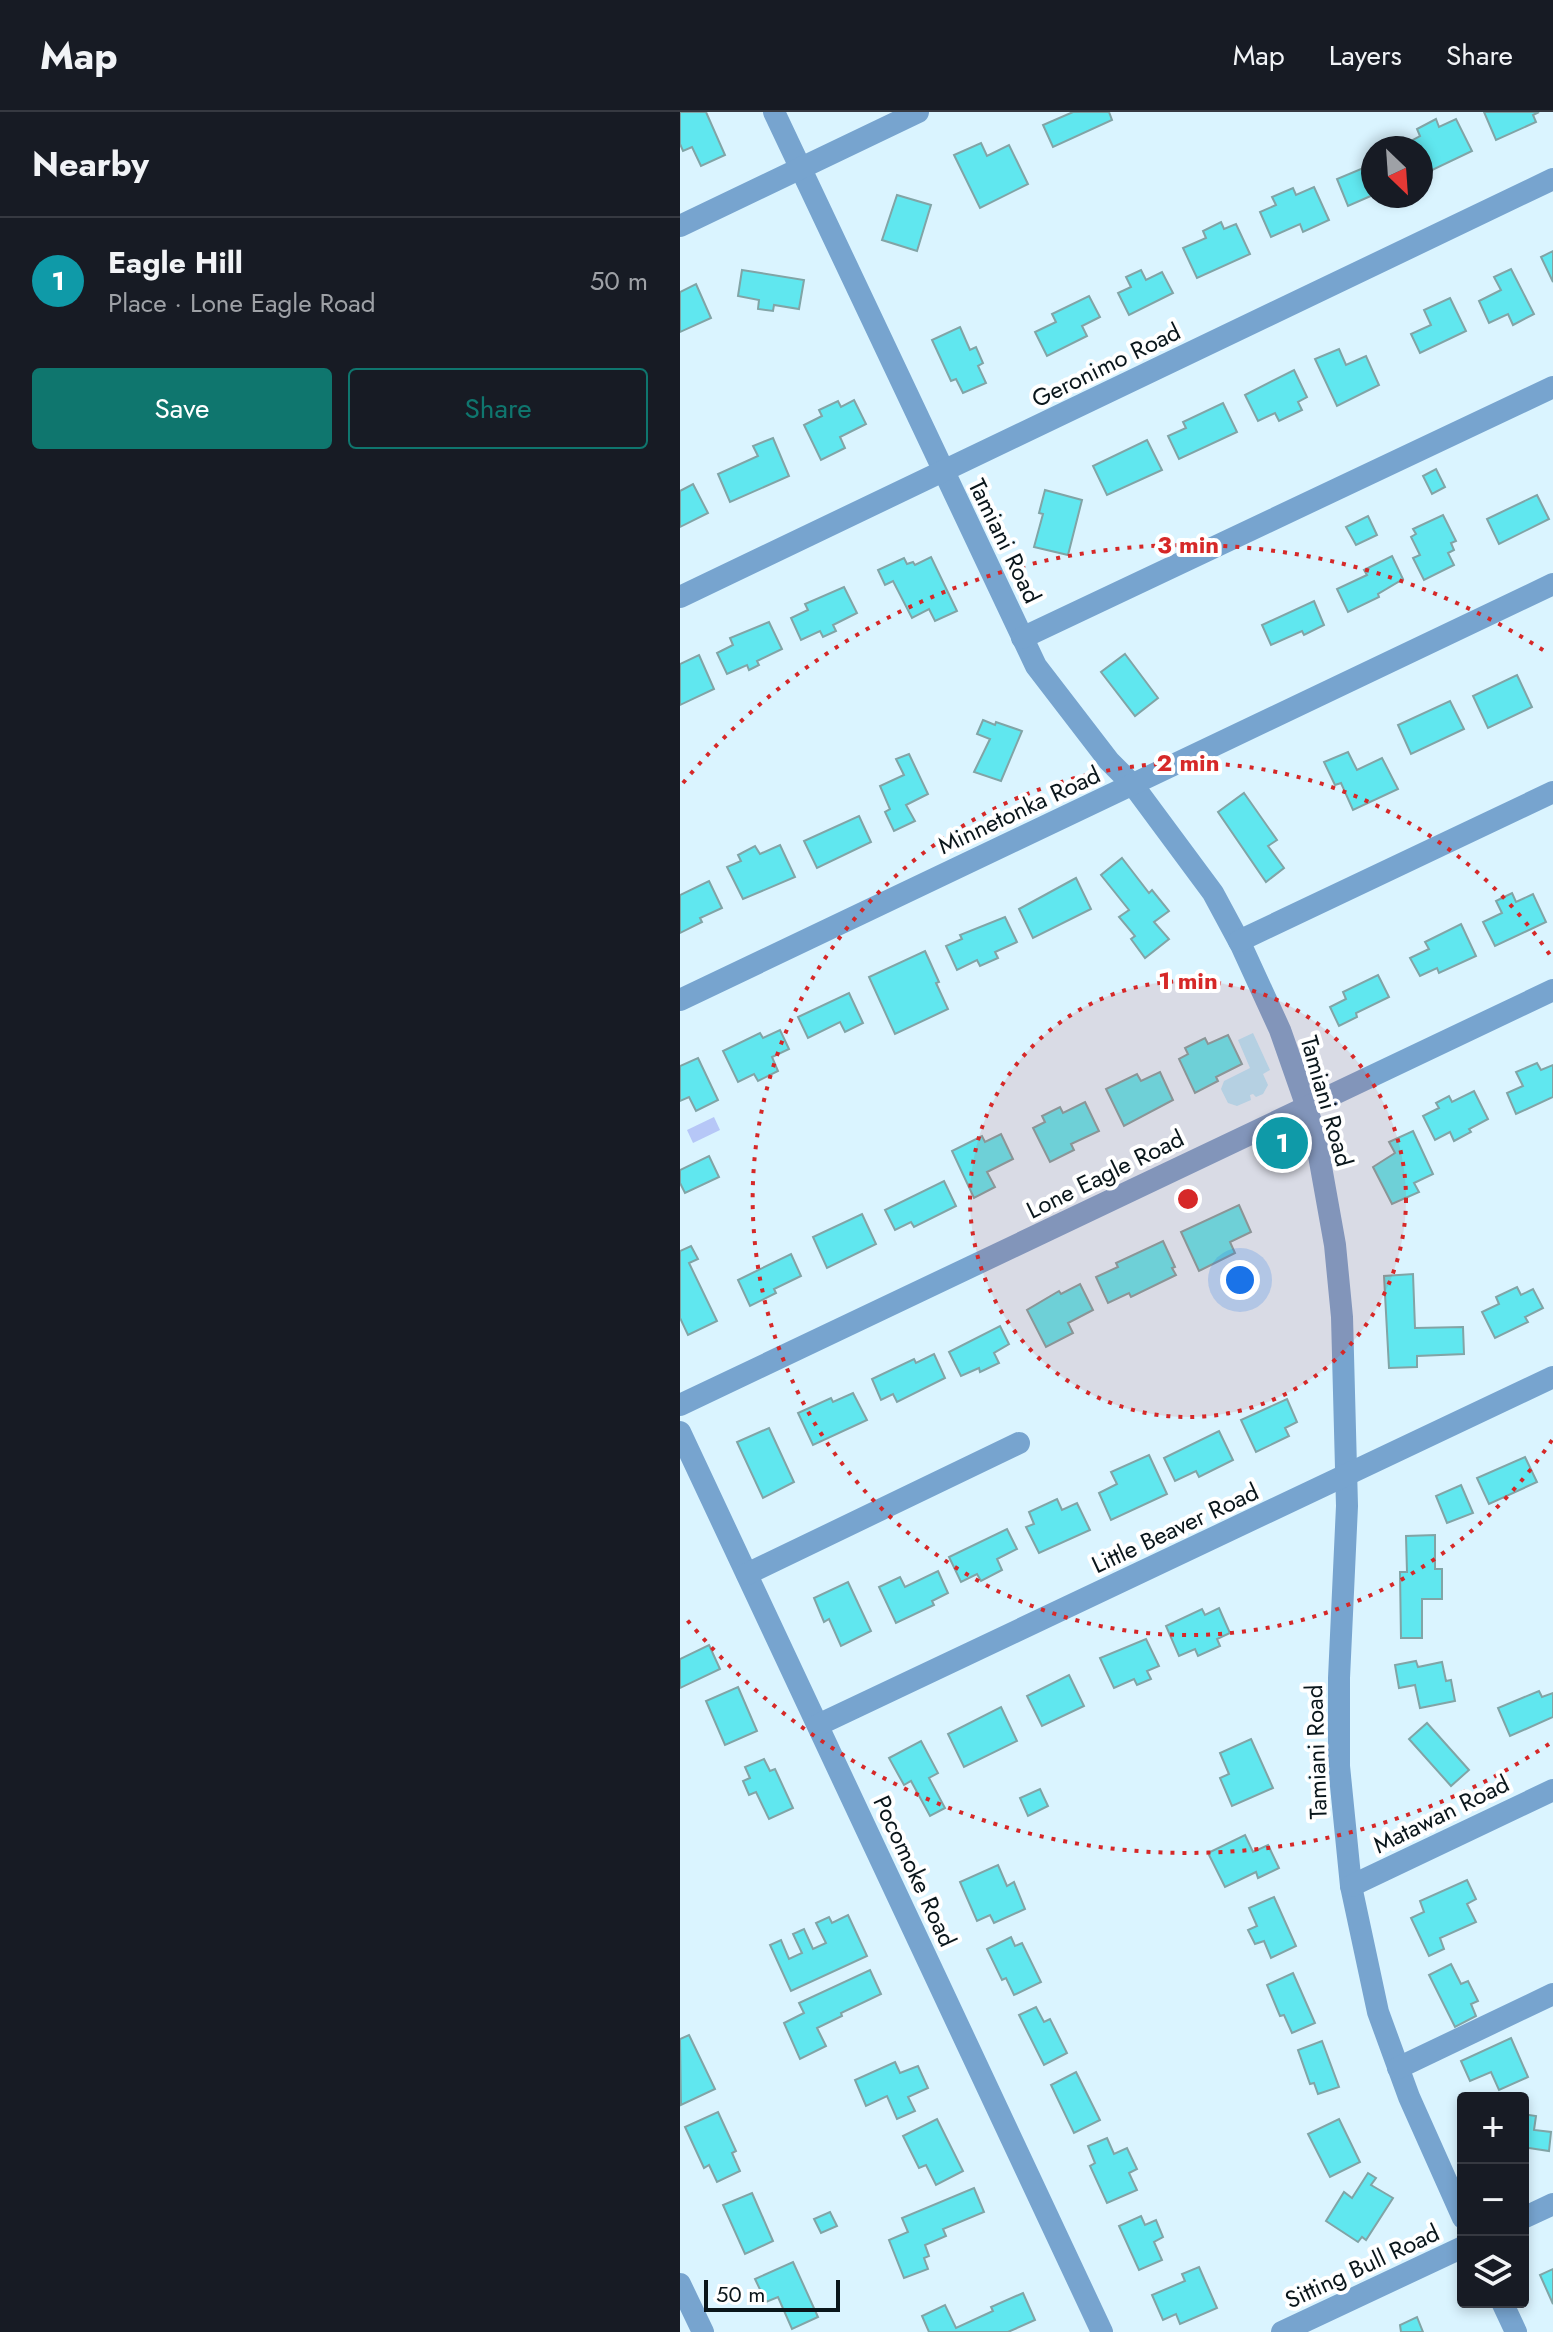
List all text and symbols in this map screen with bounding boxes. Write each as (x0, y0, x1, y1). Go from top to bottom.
text: Map (40, 28, 118, 83)
text: Map (1233, 35, 1285, 76)
text: Layers (1329, 35, 1402, 76)
text: Share (1446, 35, 1513, 76)
north arrow (1361, 136, 1433, 208)
text: Nearby (32, 140, 149, 189)
text: Eagle Hill (108, 241, 243, 284)
text: 1 (51, 262, 65, 300)
text: 50 m (590, 262, 648, 300)
text: Place · Lone Eagle Road (108, 284, 376, 322)
street label: Geronimo Road (1026, 314, 1186, 416)
button: Save (32, 368, 332, 449)
button: Share (348, 368, 648, 449)
street label: Tamiani Road (960, 473, 1050, 609)
text: 3 min (1157, 527, 1219, 562)
text: 2 min (1156, 745, 1220, 780)
street label: Minnetonka Road (932, 757, 1106, 863)
text: 1 min (1158, 963, 1218, 998)
street label: Tamiani Road (1292, 1031, 1362, 1171)
pin: 1 (1256, 1113, 1308, 1173)
street label: Lone Eagle Road (1020, 1121, 1190, 1227)
centre of rings (1174, 1185, 1202, 1213)
your location (1220, 1260, 1260, 1300)
street label: Little Beaver Road (1086, 1474, 1264, 1582)
street label: Tamiani Road (1296, 1684, 1336, 1820)
street label: Matawan Road (1367, 1766, 1515, 1862)
street label: Pocomoke Road (865, 1790, 965, 1952)
map controls (1457, 2092, 1529, 2308)
button: + (1457, 2092, 1529, 2164)
button: − (1457, 2164, 1529, 2236)
street label: Sitting Bull Road (1279, 2215, 1445, 2317)
button: layers (1457, 2236, 1529, 2308)
scale bar (704, 2276, 840, 2312)
text: 50 m (716, 2278, 765, 2310)

